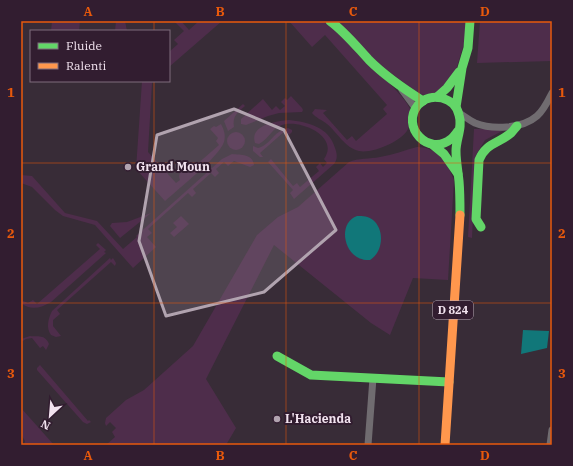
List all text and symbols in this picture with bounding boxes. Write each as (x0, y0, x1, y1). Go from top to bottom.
text: A (83, 3, 93, 20)
text: B (215, 3, 225, 20)
text: C (349, 3, 358, 20)
text: D (480, 3, 490, 20)
legend (30, 30, 170, 82)
text: Fluide (66, 38, 102, 53)
text: Ralenti (66, 58, 107, 73)
text: 1 (7, 84, 15, 101)
text: 1 (558, 84, 566, 101)
place label: Grand Moun (136, 159, 210, 174)
marker: Grand Moun (123, 162, 133, 172)
text: 2 (7, 225, 15, 242)
text: 2 (558, 225, 566, 242)
road number: D 824 (433, 301, 473, 319)
text: 3 (7, 365, 15, 382)
text: 3 (558, 365, 566, 382)
north arrow (30, 396, 70, 436)
place label: L'Hacienda (285, 411, 351, 426)
marker: L'Hacienda (272, 414, 282, 424)
text: N (38, 417, 53, 433)
text: A (83, 447, 93, 464)
text: B (215, 447, 225, 464)
text: C (349, 447, 358, 464)
text: D (480, 447, 490, 464)

